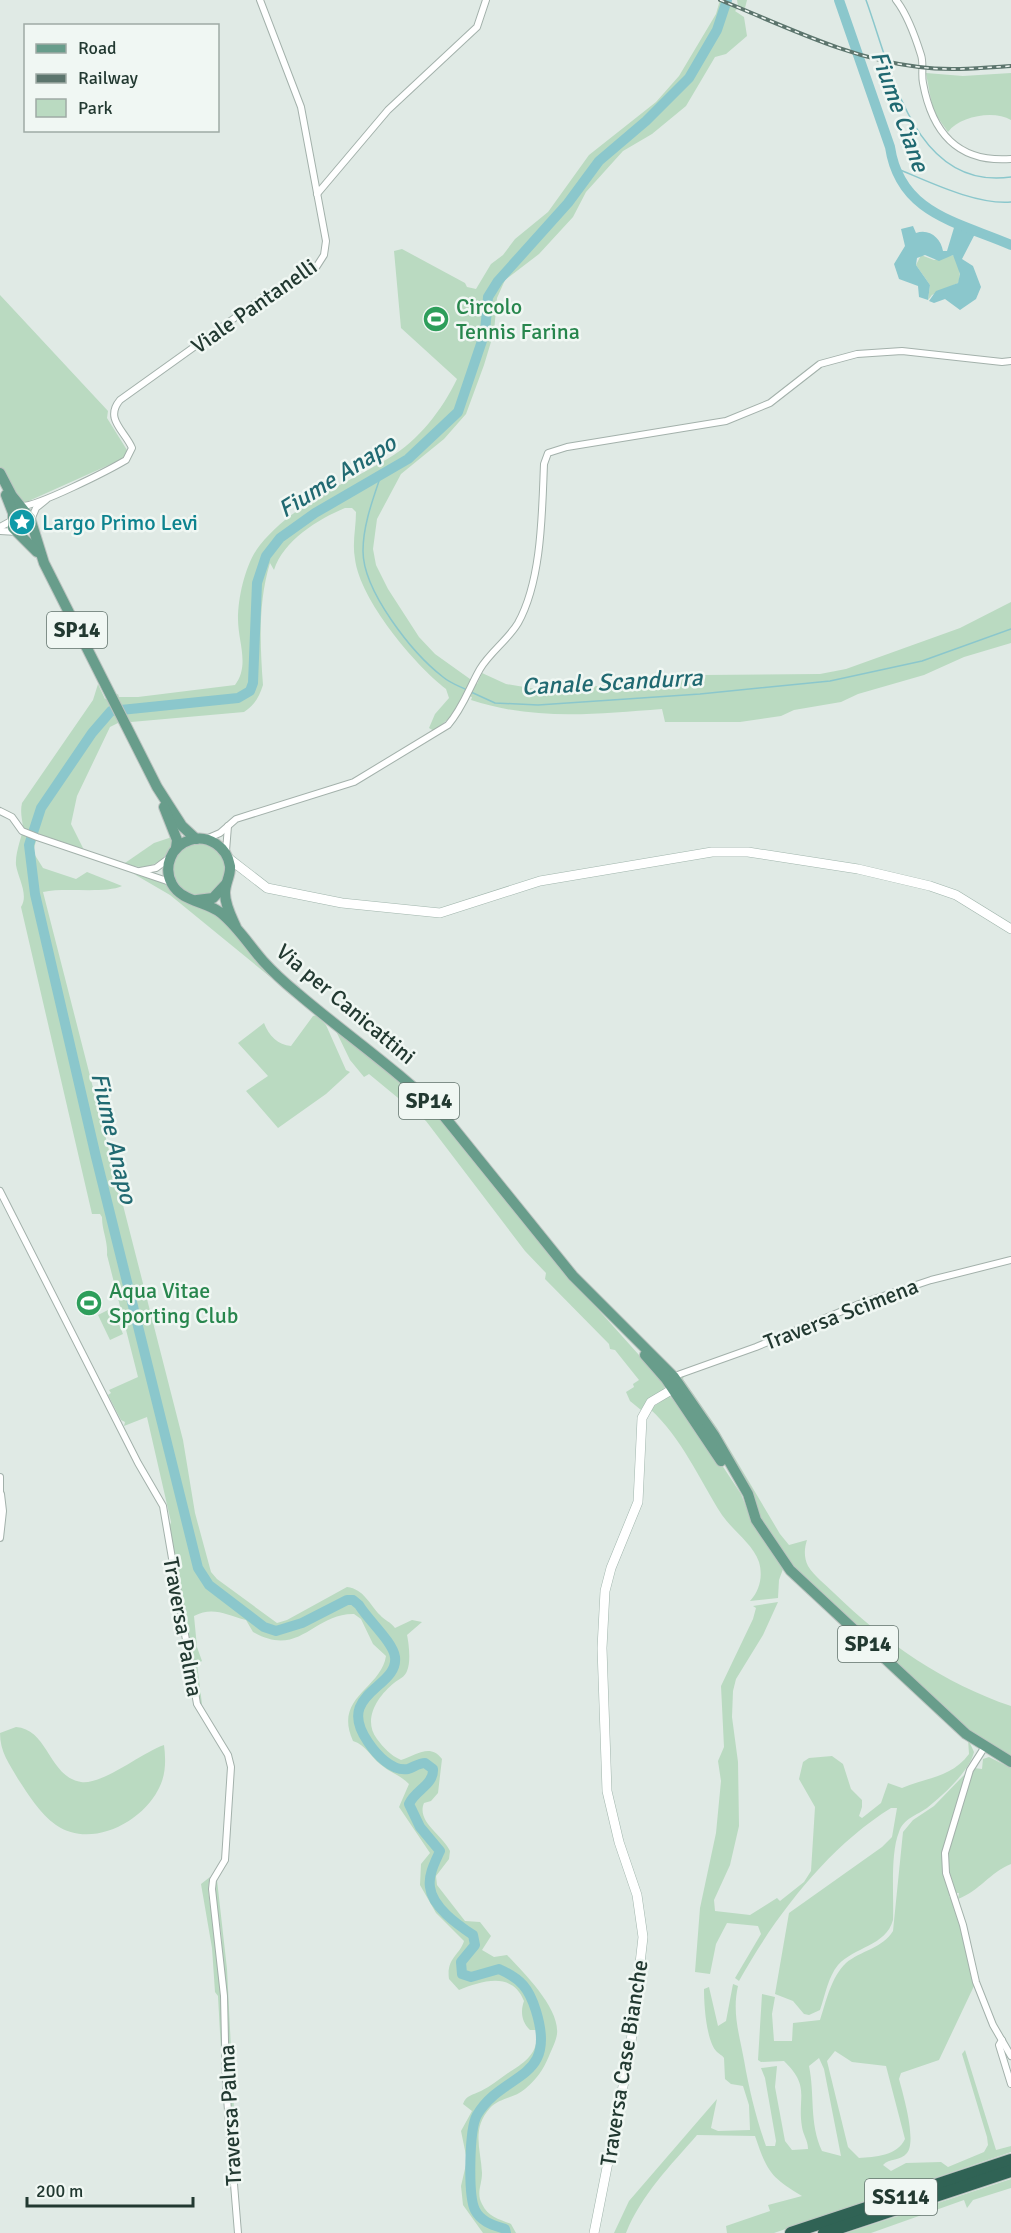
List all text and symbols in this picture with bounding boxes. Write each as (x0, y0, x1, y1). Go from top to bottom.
legend (24, 24, 219, 132)
text: Road (78, 37, 117, 59)
water label: Fiume Ciane (864, 46, 936, 177)
text: Railway (78, 67, 139, 89)
text: Park (78, 97, 113, 119)
street label: Viale Pantanelli (186, 253, 322, 359)
place label: Circolo Tennis Farina (456, 293, 580, 345)
sports icon: Circolo Tennis Farina (421, 304, 451, 334)
water label: Fiume Anapo (272, 427, 403, 524)
place icon: Largo Primo Levi (7, 507, 37, 537)
place label: Largo Primo Levi (42, 509, 198, 536)
road number: SP14 (47, 612, 107, 648)
water label: Canale Scandurra (521, 662, 704, 702)
street label: Via per Canicattini (271, 938, 421, 1070)
water label: Fiume Anapo (84, 1069, 144, 1208)
road number: SP14 (399, 1083, 459, 1119)
street label: Traversa Scimena (760, 1272, 922, 1356)
place label: Aqua Vitae Sporting Club (109, 1277, 238, 1329)
sports icon: Aqua Vitae Sporting Club (74, 1288, 104, 1318)
street label: Traversa Palma (157, 1555, 209, 1699)
road number: SP14 (838, 1626, 898, 1662)
street label: Traversa Case Bianche (594, 1958, 654, 2168)
street label: Traversa Palma (213, 2044, 247, 2186)
scale bar (27, 2170, 194, 2208)
road number: SS114 (865, 2179, 937, 2215)
text: 200 m (36, 2180, 83, 2202)

